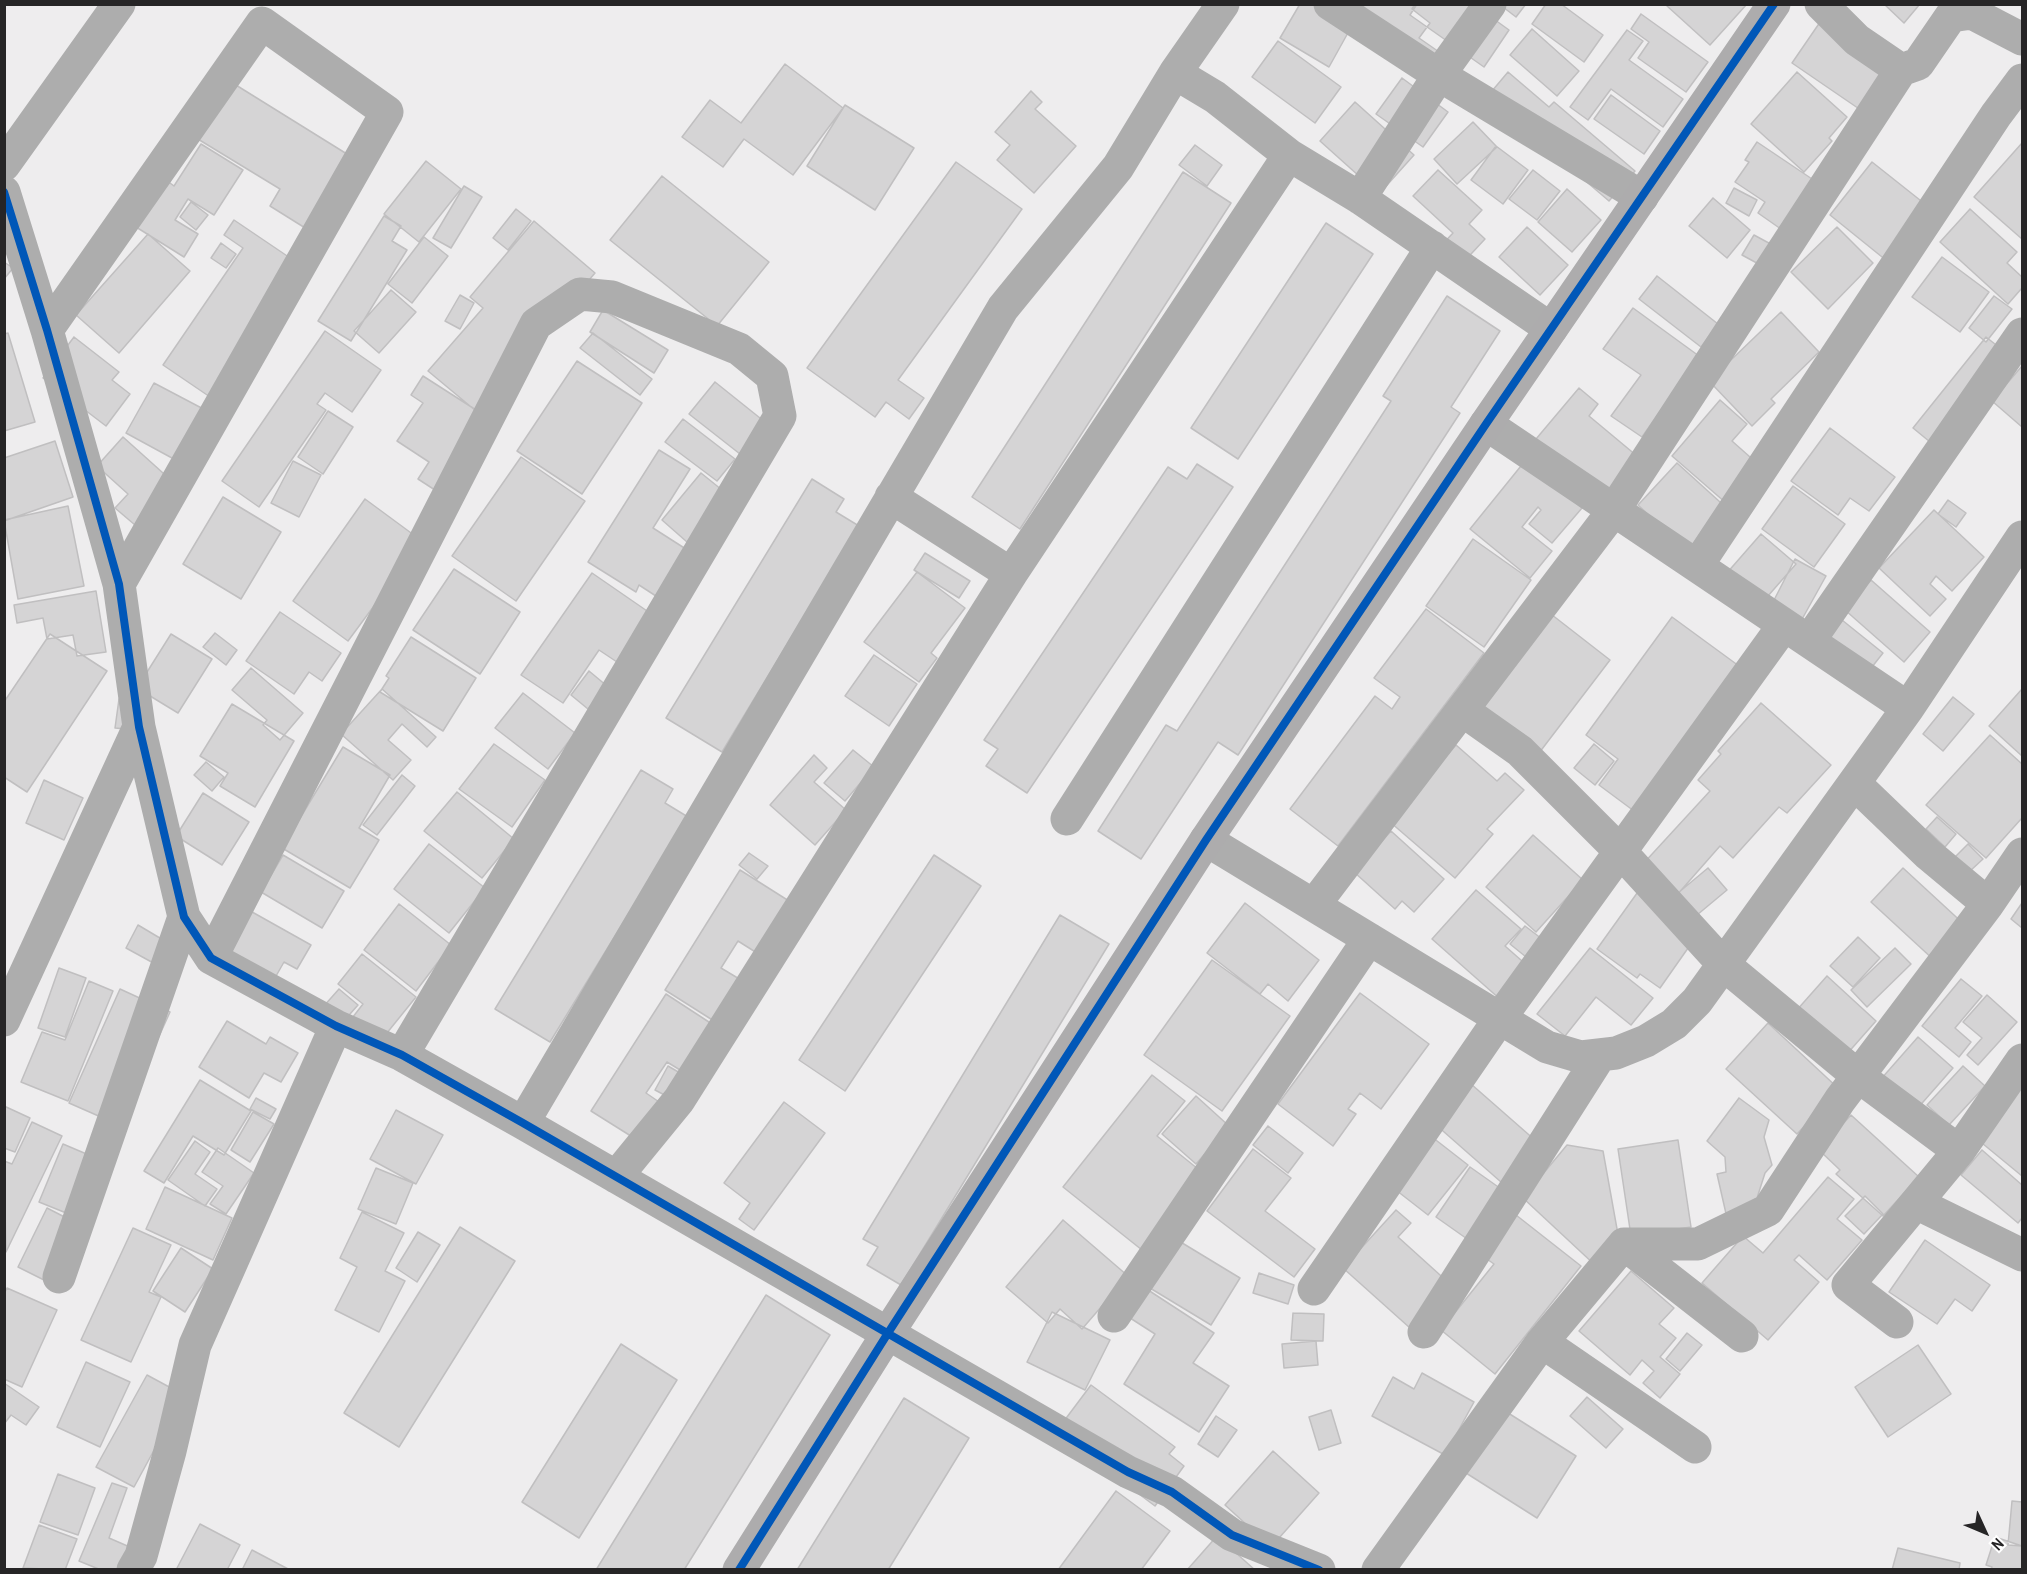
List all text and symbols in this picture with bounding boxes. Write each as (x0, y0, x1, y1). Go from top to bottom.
north arrow (1955, 1502, 2015, 1562)
text: N (1987, 1533, 2009, 1556)

